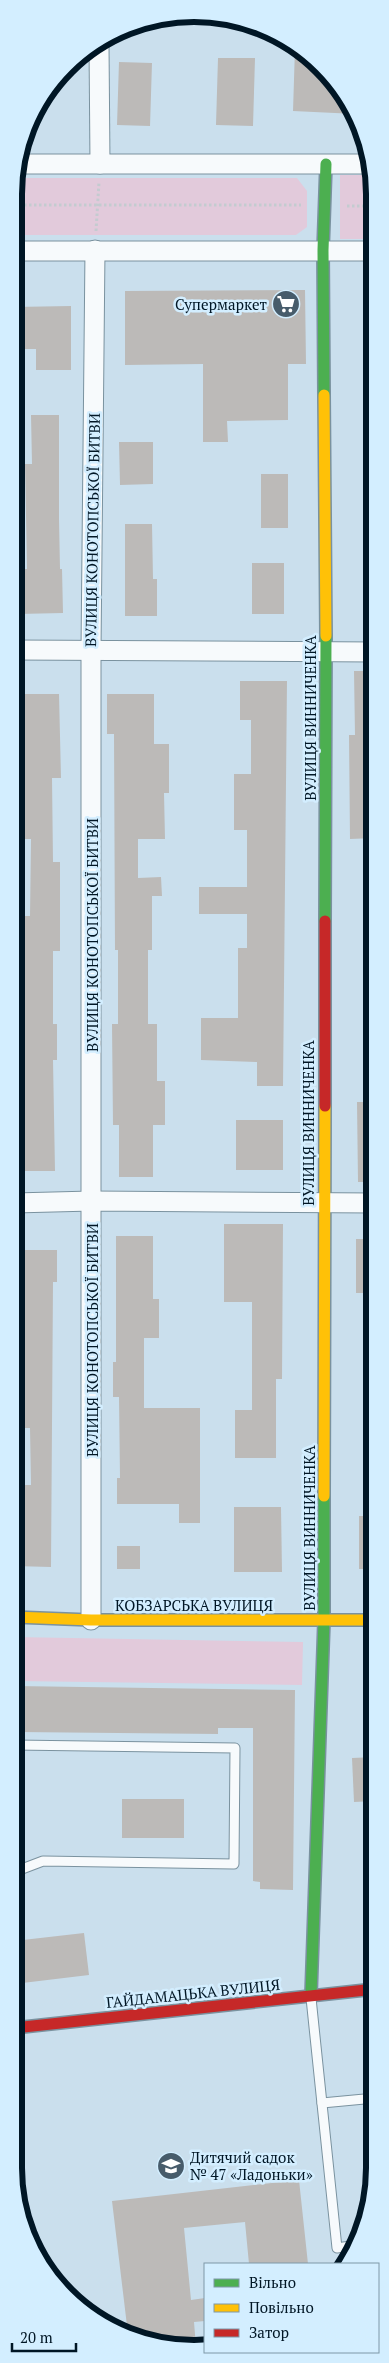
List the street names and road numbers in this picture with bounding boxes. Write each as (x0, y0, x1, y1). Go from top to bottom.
street label: ВУЛИЦЯ КОНОТОПСЬКОЇ БИТВИ (80, 413, 104, 647)
street label: ВУЛИЦЯ ВИННИЧЕНКА (300, 634, 320, 801)
street label: ВУЛИЦЯ КОНОТОПСЬКОЇ БИТВИ (82, 818, 102, 1052)
street label: ВУЛИЦЯ ВИННИЧЕНКА (298, 1039, 318, 1206)
street label: ВУЛИЦЯ КОНОТОПСЬКОЇ БИТВИ (82, 1223, 102, 1457)
street label: ВУЛИЦЯ ВИННИЧЕНКА (299, 1444, 319, 1611)
street label: КОБЗАРСЬКА ВУЛИЦЯ (115, 1595, 274, 1615)
street label: ГАЙДАМАЦЬКА ВУЛИЦЯ (105, 1974, 281, 2012)

